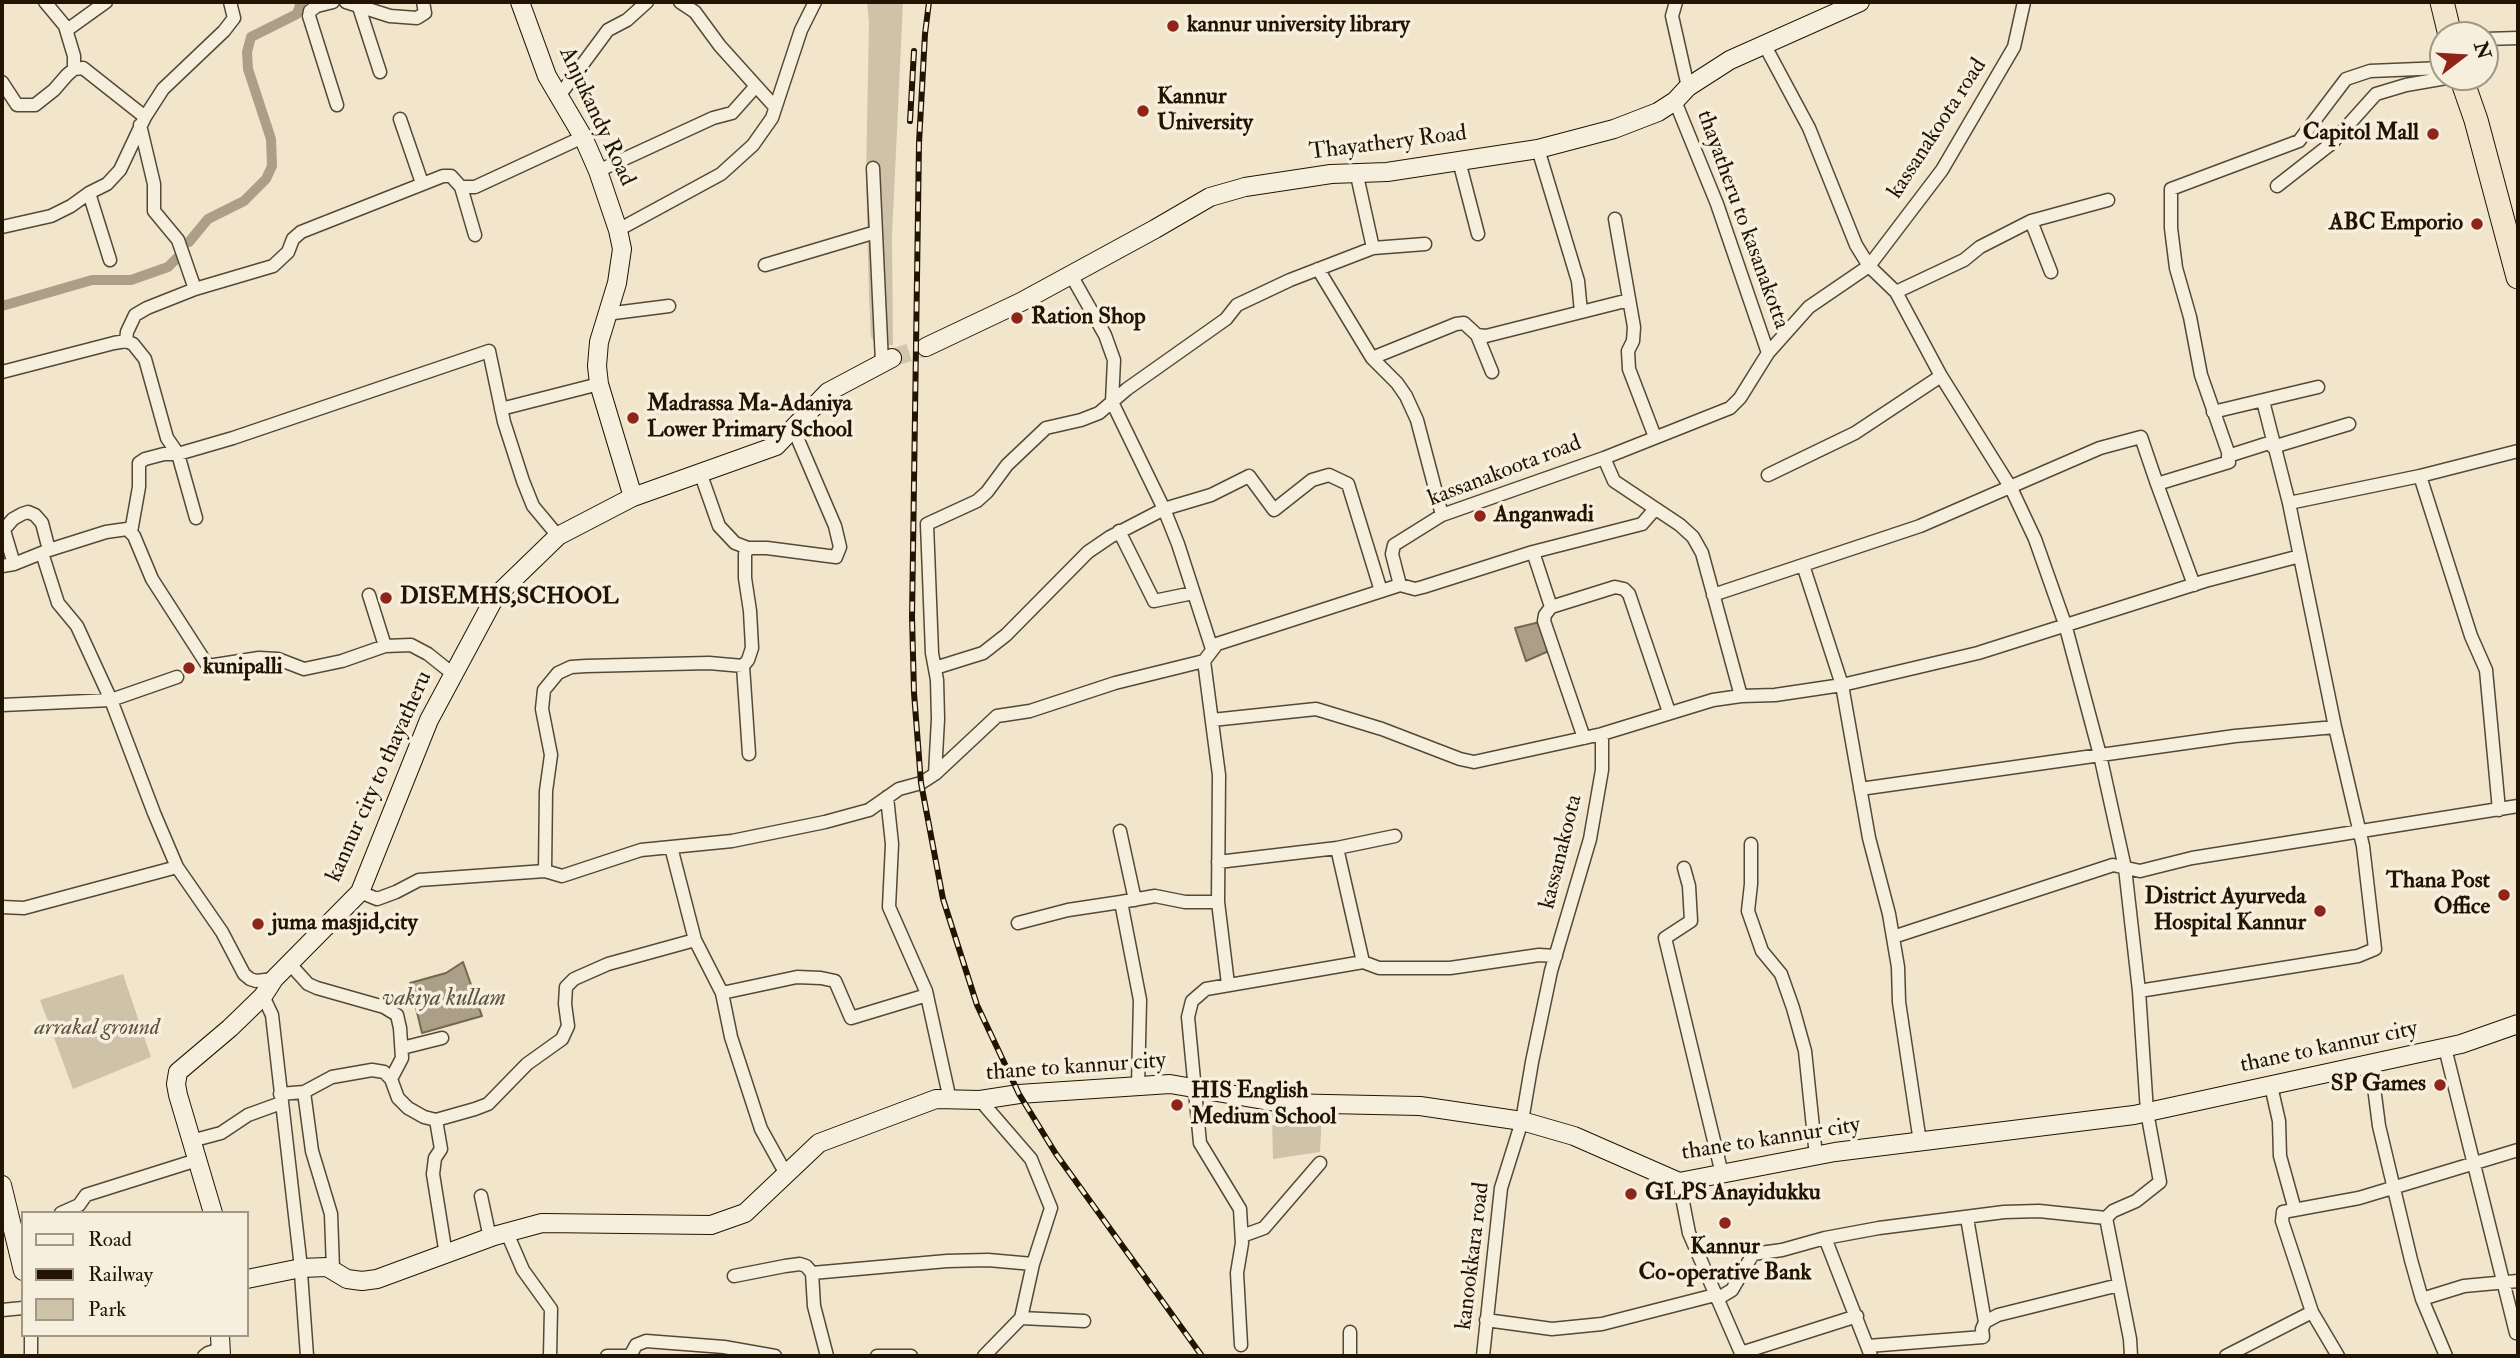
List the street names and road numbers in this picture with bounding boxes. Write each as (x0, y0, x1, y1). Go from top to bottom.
street label: Anjukandy Road (552, 43, 640, 191)
street label: kassanakoota road (1882, 54, 1994, 204)
street label: thayatheru to kasanakotta (1690, 107, 1794, 333)
street label: Thayathery Road (1308, 121, 1468, 167)
street label: kassanakoota road (1425, 430, 1585, 514)
street label: kannur city to thayatheru (321, 667, 439, 887)
street label: kassanakoota (1535, 792, 1589, 912)
street label: thane to kannur city (2238, 1016, 2420, 1080)
street label: thane to kannur city (985, 1048, 1167, 1088)
street label: thane to kannur city (1680, 1112, 1862, 1168)
street label: kanookkara road (1451, 1181, 1497, 1331)

